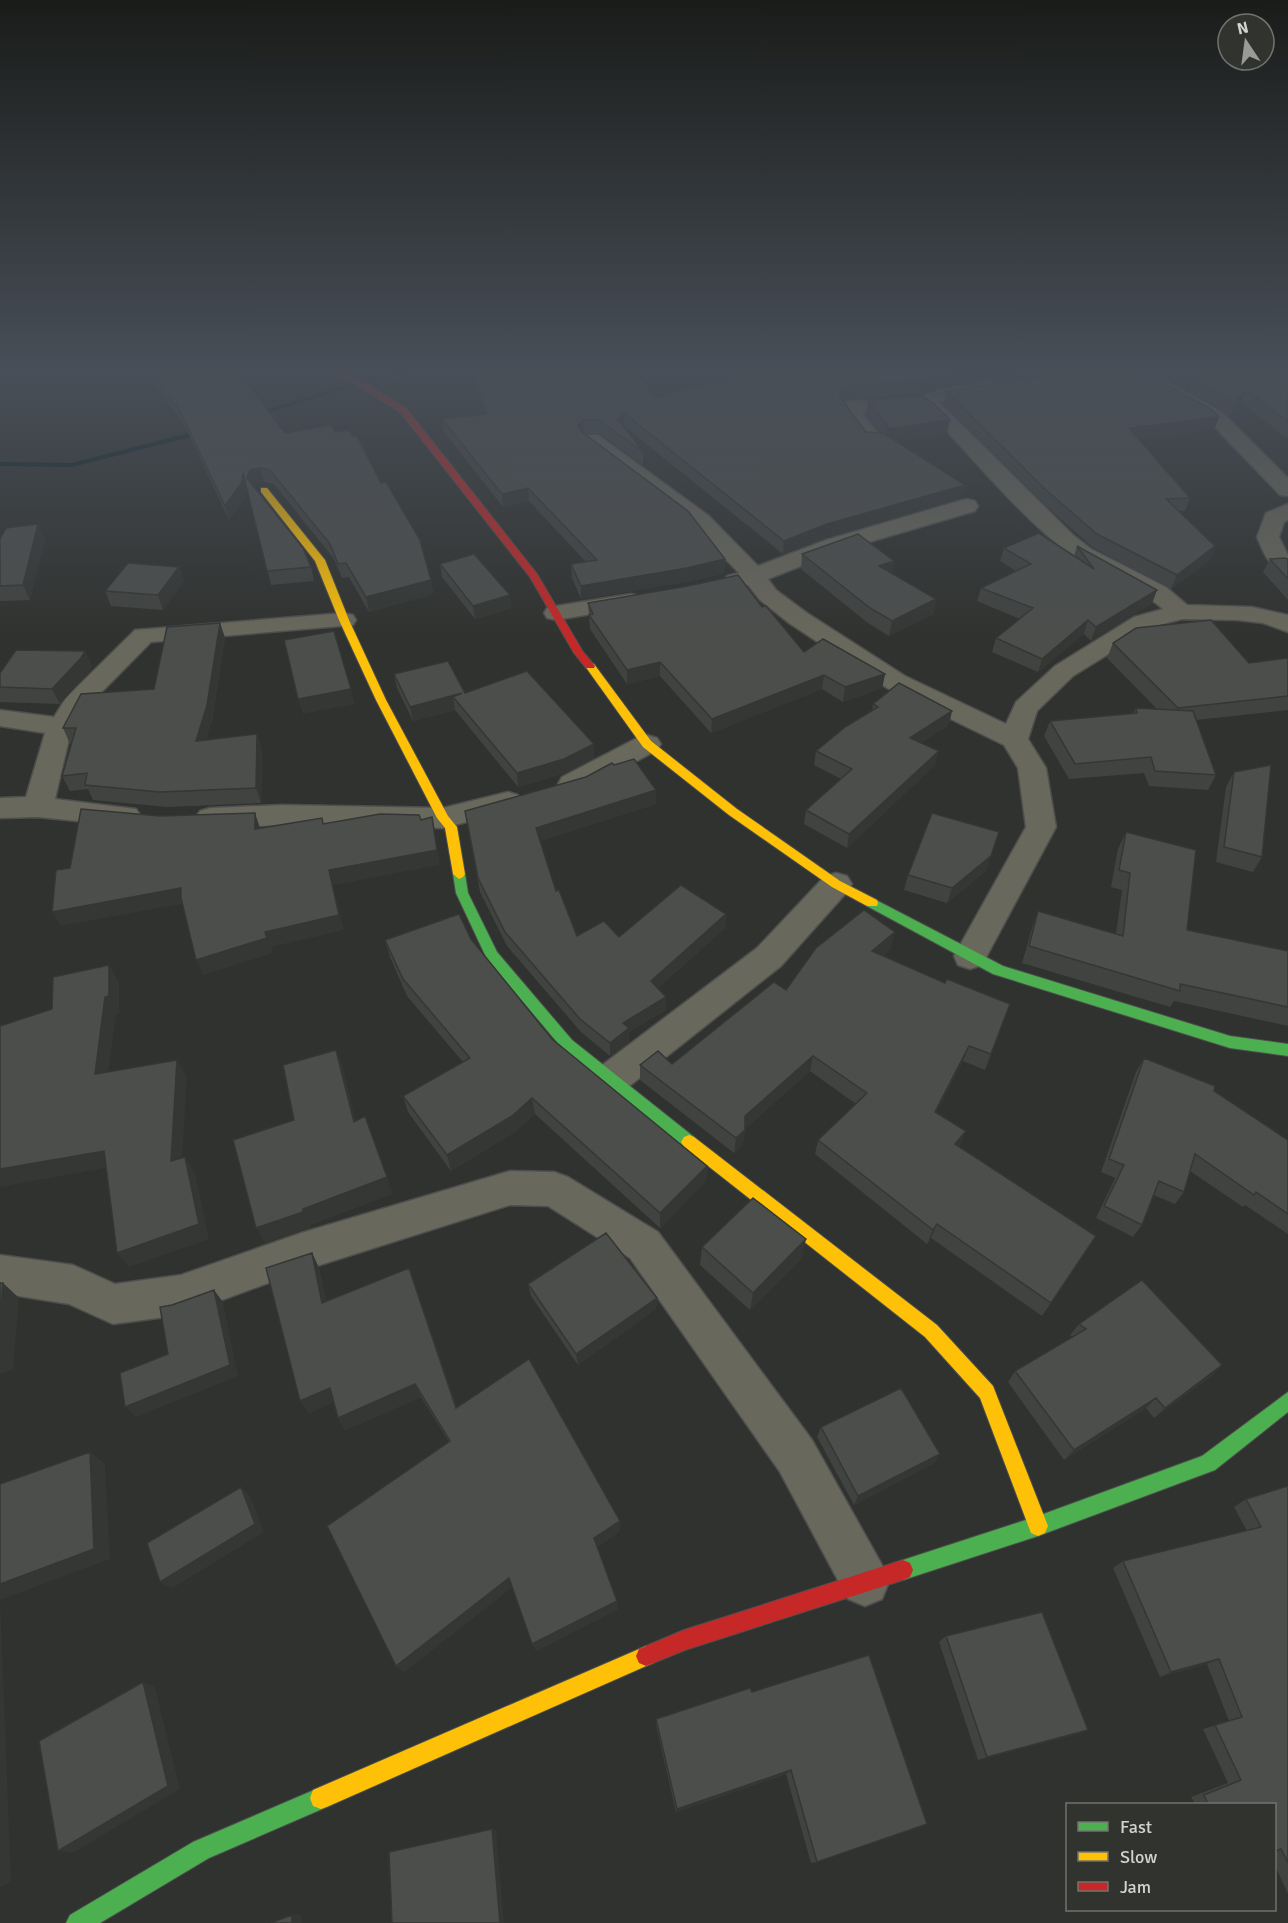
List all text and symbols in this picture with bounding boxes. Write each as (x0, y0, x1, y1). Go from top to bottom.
north arrow (1216, 12, 1276, 72)
text: N (1235, 17, 1251, 39)
legend (1066, 1803, 1276, 1911)
text: Fast (1120, 1816, 1152, 1838)
text: Slow (1120, 1846, 1157, 1868)
text: Jam (1120, 1876, 1151, 1898)

